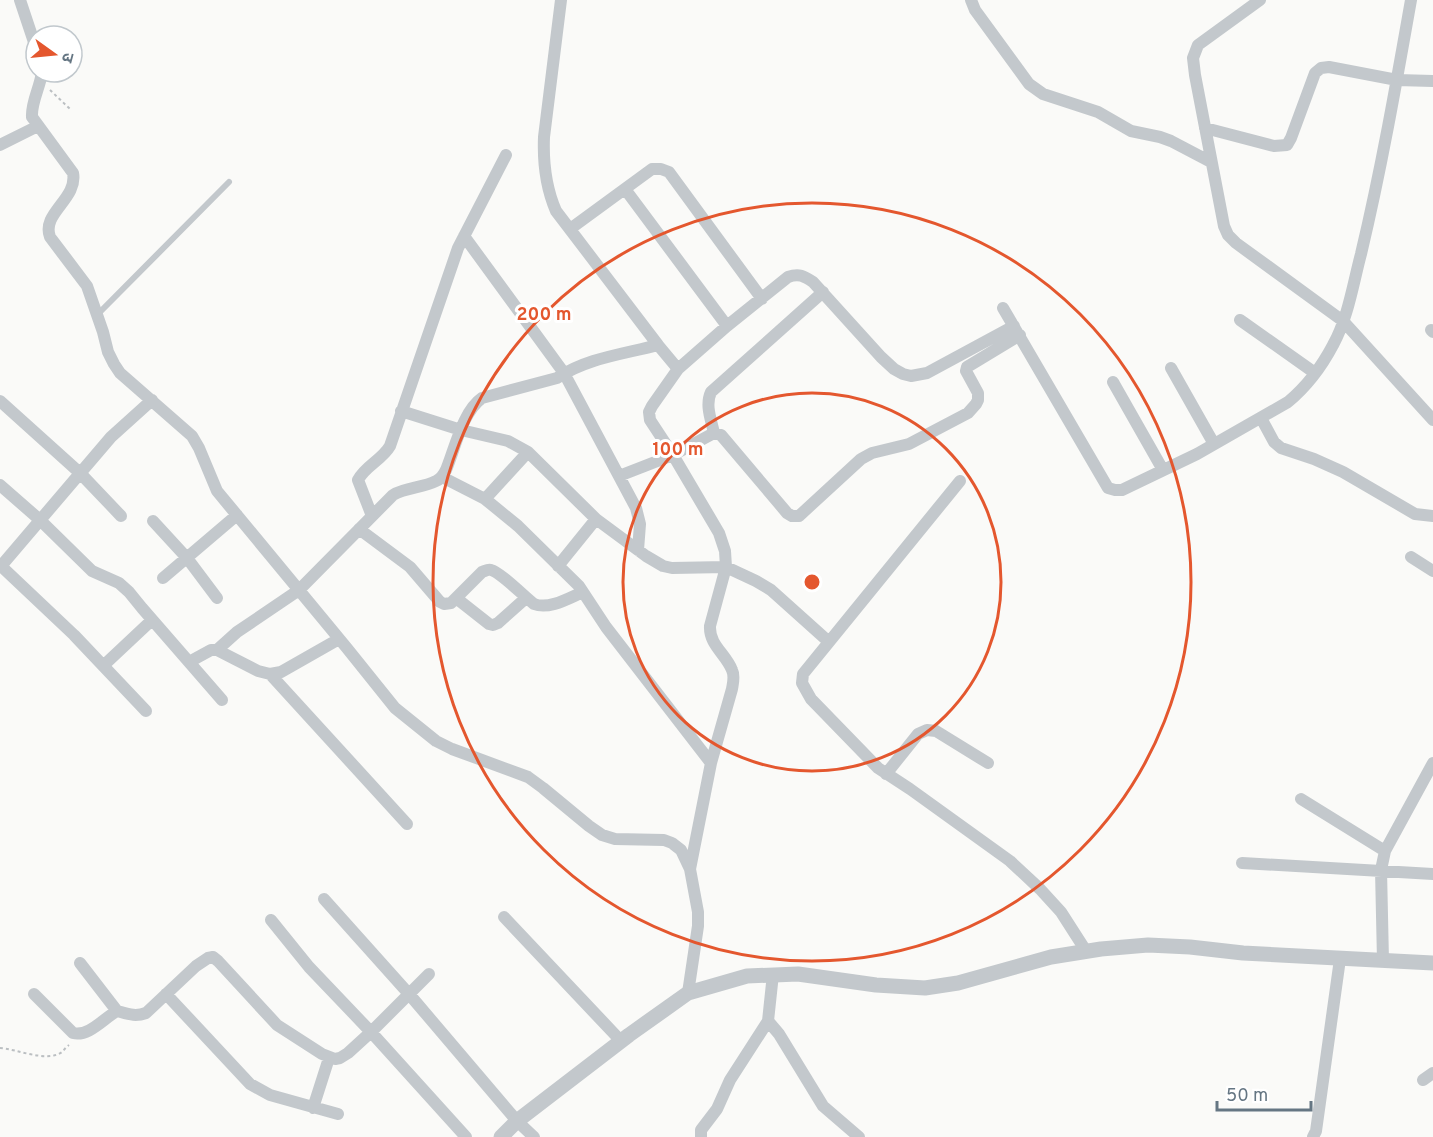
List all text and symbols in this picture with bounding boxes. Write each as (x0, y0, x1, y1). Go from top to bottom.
north arrow (24, 24, 84, 84)
text: उ (56, 50, 77, 65)
text: 200 m (516, 304, 572, 327)
text: 100 m (652, 439, 704, 462)
centre of rings (802, 572, 822, 592)
scale bar (1217, 1074, 1312, 1112)
text: 50 m (1226, 1085, 1268, 1108)

